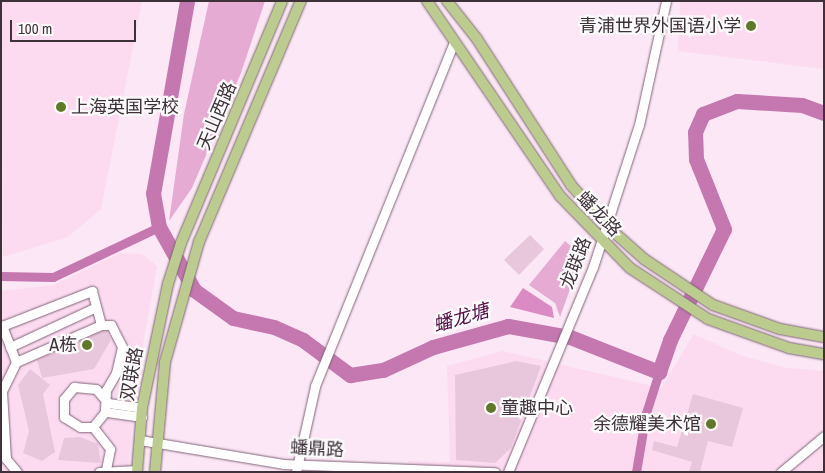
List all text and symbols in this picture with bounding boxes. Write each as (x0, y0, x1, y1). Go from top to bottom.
scale bar (12, 10, 139, 42)
place label: 青浦世界外国语小学 (579, 15, 741, 37)
text: 100 m (18, 18, 52, 39)
marker: 青浦世界外国语小学 (745, 20, 757, 32)
street label: 天山西路 (193, 79, 241, 153)
place label: 上海英国学校 (71, 96, 179, 118)
marker: 上海英国学校 (55, 101, 67, 113)
street label: 蟠龙路 (572, 187, 626, 241)
street label: 龙联路 (556, 234, 596, 292)
water label: 蟠龙塘 (430, 299, 492, 337)
place label: A栋 (49, 334, 77, 356)
marker: A栋 (81, 339, 93, 351)
street label: 双联路 (117, 346, 147, 402)
place label: 童趣中心 (501, 397, 573, 419)
marker: 童趣中心 (485, 402, 497, 414)
place label: 余德耀美术馆 (593, 413, 701, 435)
marker: 余德耀美术馆 (705, 418, 717, 430)
street label: 蟠鼎路 (289, 437, 345, 461)

